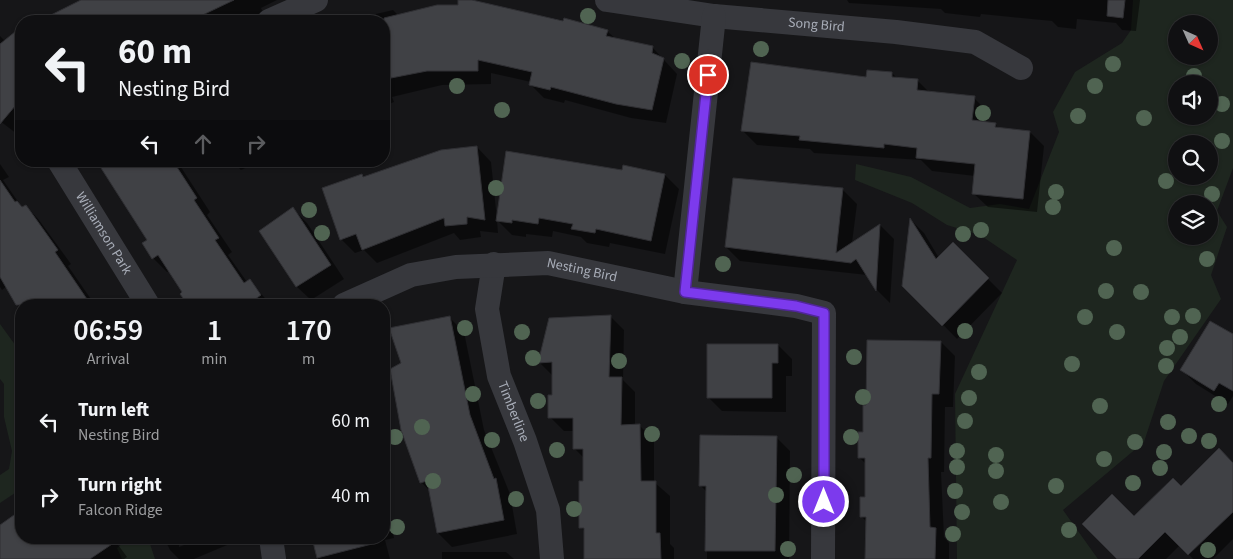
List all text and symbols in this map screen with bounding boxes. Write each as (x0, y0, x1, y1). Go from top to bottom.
street label: Song Bird (787, 13, 846, 37)
north arrow (1168, 15, 1218, 65)
map controls (1168, 15, 1218, 245)
text: 60 m (118, 27, 192, 77)
icon: left (35, 35, 100, 100)
pin (687, 54, 729, 96)
icon: arrive (694, 61, 722, 89)
text: Nesting Bird (118, 73, 230, 105)
button: sound (1168, 75, 1218, 125)
icon: left (136, 130, 164, 158)
icon: ahead (189, 130, 217, 158)
icon: right (242, 130, 270, 158)
button: search (1168, 135, 1218, 185)
street label: Williamson Park (71, 188, 137, 279)
button: layers (1168, 195, 1218, 245)
street label: Nesting Bird (545, 253, 619, 287)
text: 06:59 (73, 309, 143, 352)
text: 1 (207, 309, 222, 352)
text: 170 (286, 309, 332, 352)
text: Arrival (87, 348, 130, 370)
text: min (201, 348, 227, 370)
text: m (302, 348, 315, 370)
street label: Timberline (492, 378, 534, 445)
text: Turn left (78, 397, 149, 424)
icon: left (35, 408, 63, 436)
text: 60 m (332, 408, 370, 435)
text: Nesting Bird (78, 424, 160, 446)
text: Turn right (78, 472, 162, 499)
position arrow (797, 475, 849, 527)
icon: right (35, 483, 63, 511)
text: 40 m (332, 483, 370, 510)
text: Falcon Ridge (78, 499, 163, 521)

